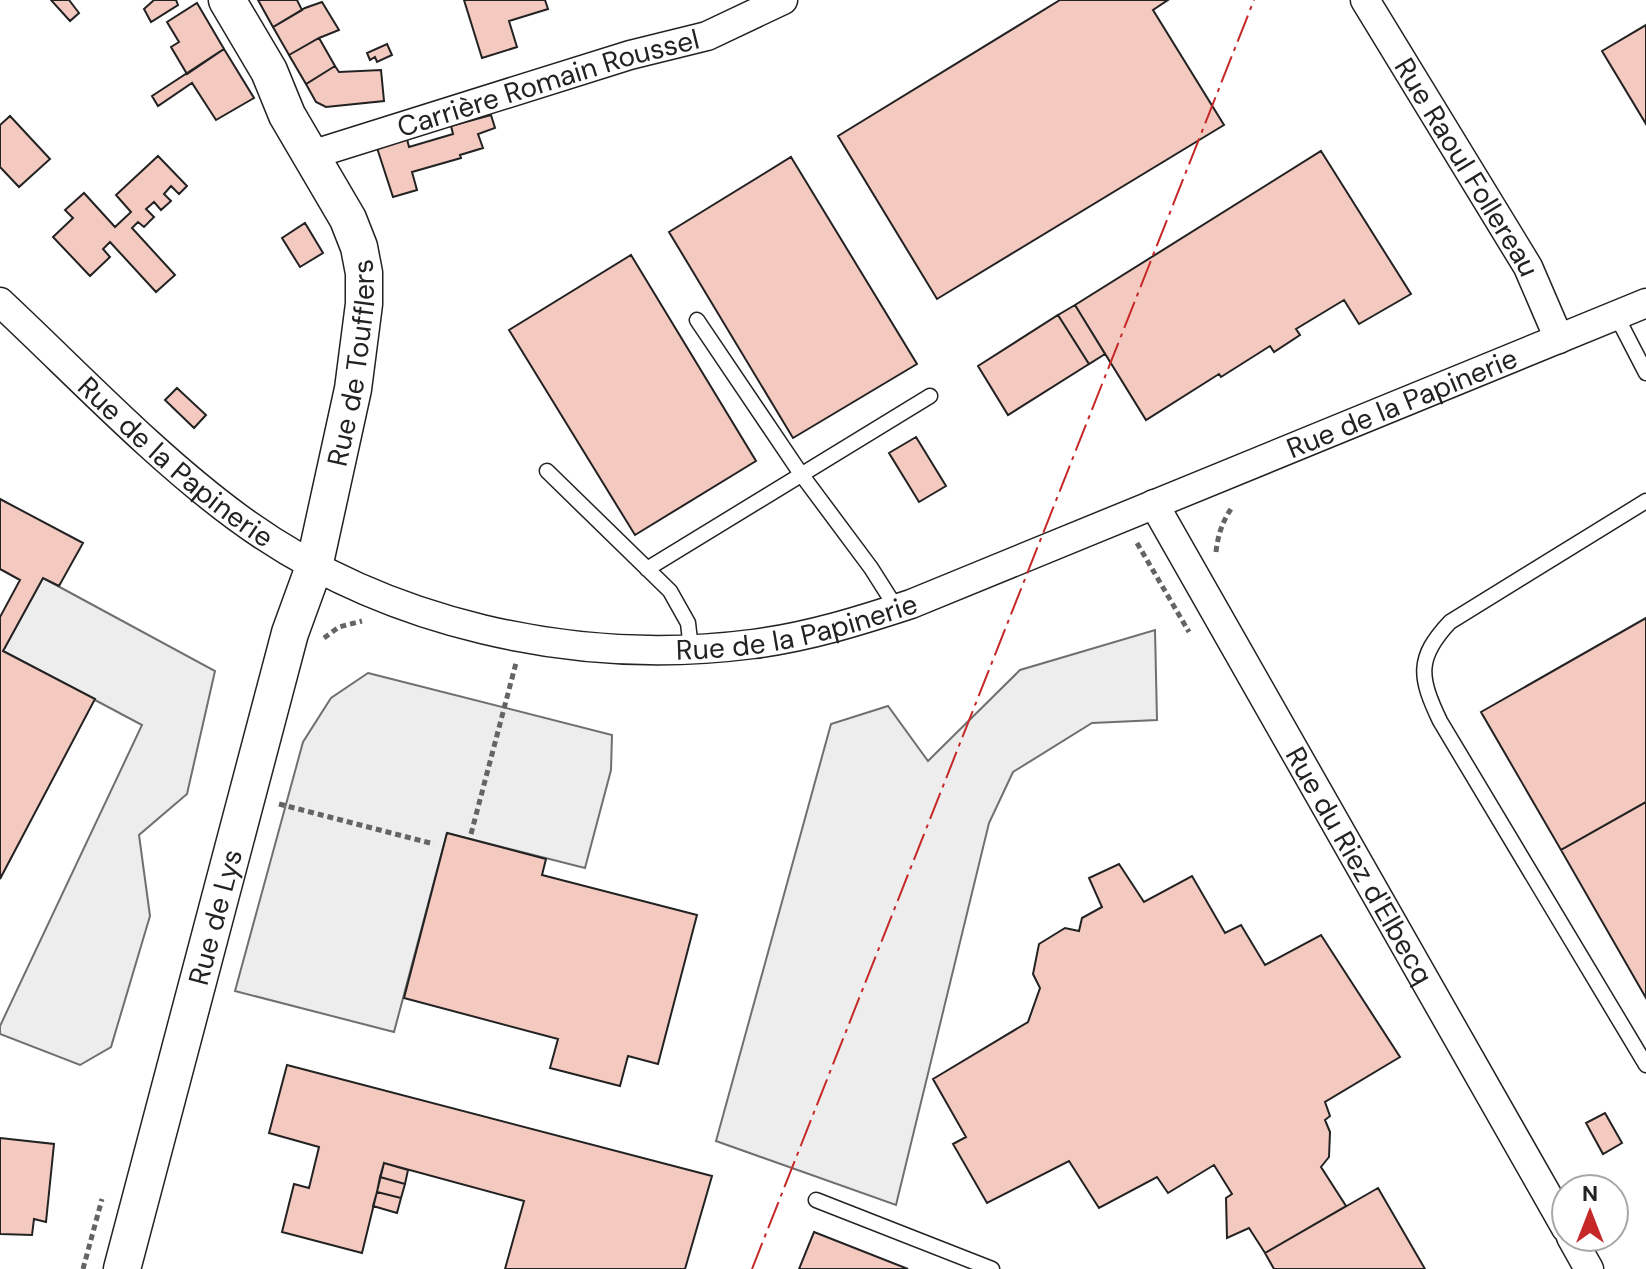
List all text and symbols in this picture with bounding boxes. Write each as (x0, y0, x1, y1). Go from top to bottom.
street label: Carrière Romain Roussel (393, 20, 703, 145)
street label: Rue Raoul Follereau (1386, 51, 1548, 282)
street label: Rue de Toufflers (318, 256, 383, 470)
street label: Rue de la Papinerie (1281, 339, 1523, 467)
street label: Rue de la Papinerie (70, 368, 281, 556)
street label: Rue de la Papinerie (675, 585, 922, 668)
street label: Rue du Riez d'Elbecq (1277, 740, 1442, 991)
street label: Rue de Lys (179, 845, 251, 989)
north arrow (1550, 1173, 1630, 1253)
text: N (1582, 1179, 1598, 1208)

